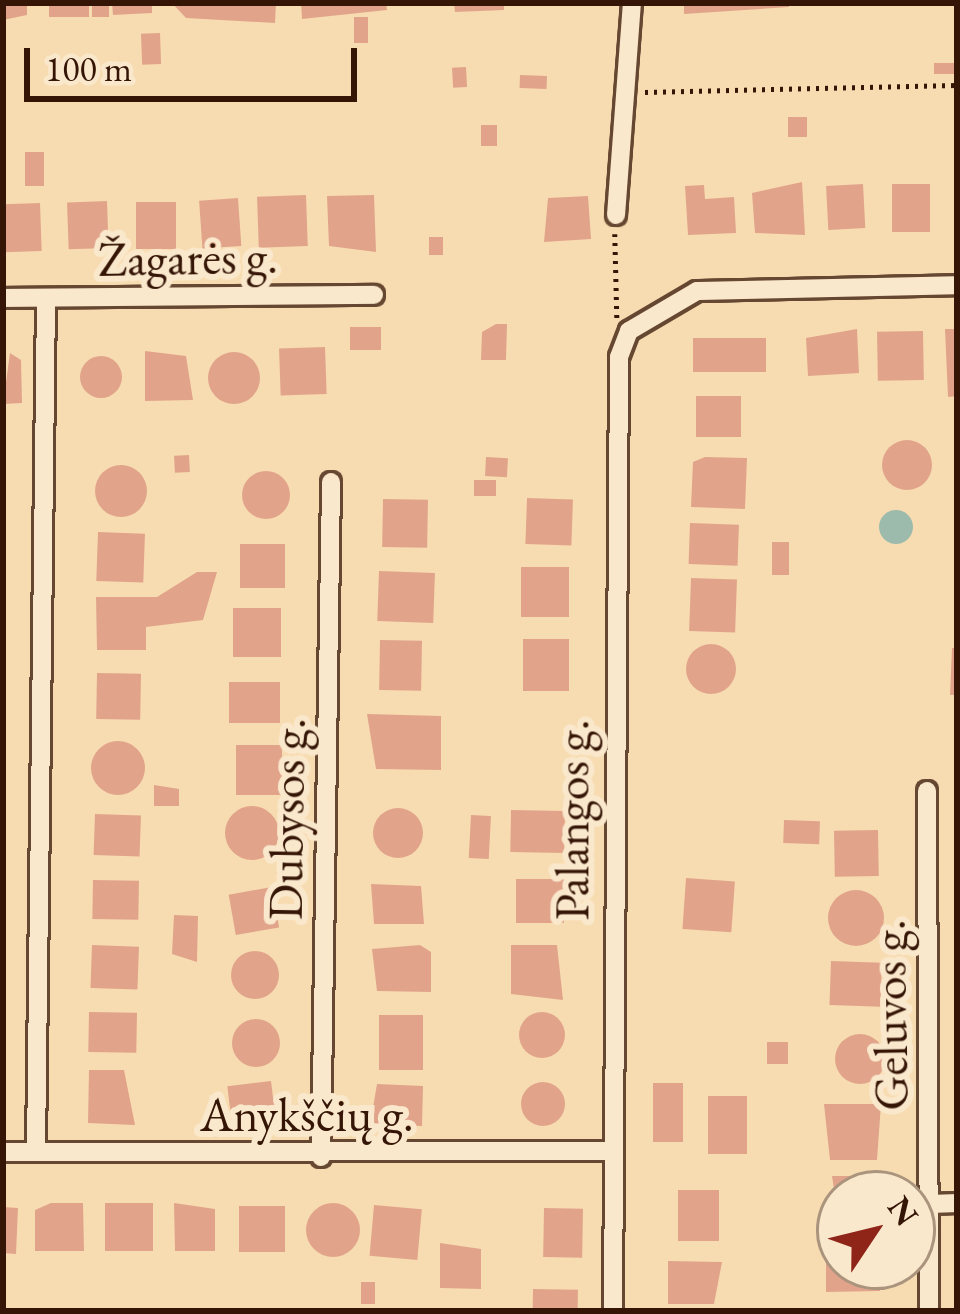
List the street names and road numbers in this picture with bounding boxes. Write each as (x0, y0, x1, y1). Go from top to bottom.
street label: Žagarės g. (98, 228, 278, 288)
street label: Dubysos g. (256, 717, 318, 921)
street label: Palangos g. (543, 720, 601, 920)
street label: Geluvos g. (860, 919, 920, 1111)
street label: Anykščių g. (200, 1086, 414, 1144)

